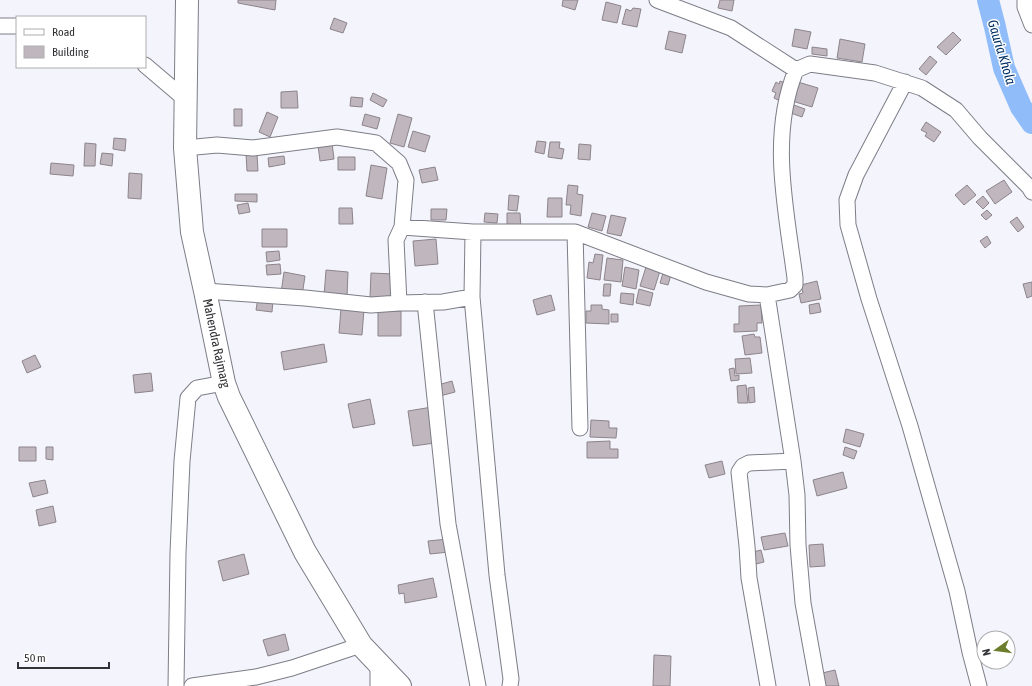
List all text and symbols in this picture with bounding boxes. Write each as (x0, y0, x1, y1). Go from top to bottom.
legend (16, 16, 146, 68)
water label: Gauria Khola (985, 18, 1020, 87)
text: Road (52, 25, 75, 39)
text: Building (52, 45, 90, 59)
street label: Mahendra Rajmarg (200, 297, 233, 389)
north arrow (976, 630, 1016, 670)
scale bar (18, 644, 109, 670)
text: N (980, 648, 993, 657)
text: 50 m (24, 651, 46, 665)

